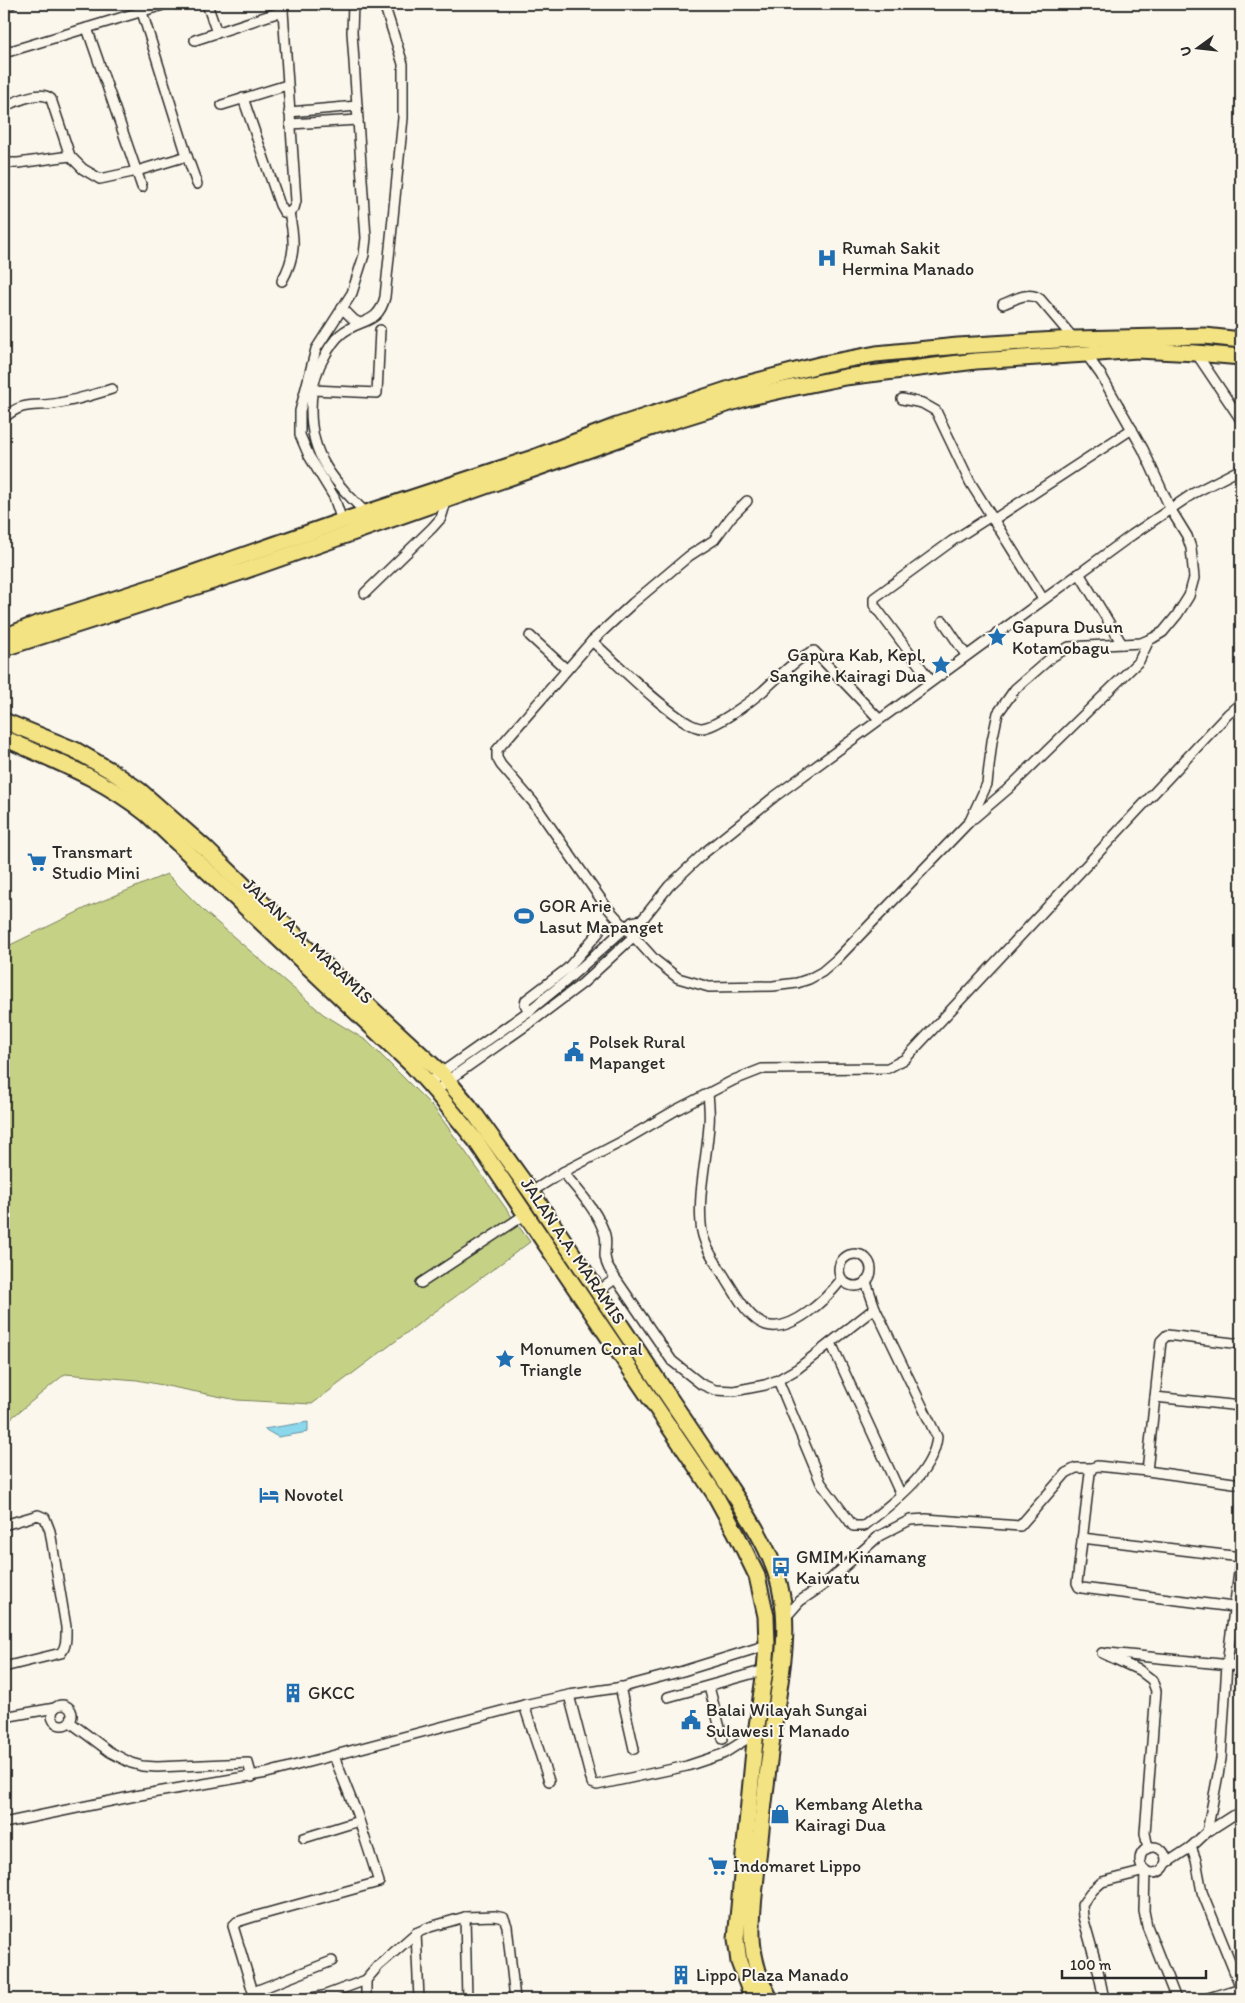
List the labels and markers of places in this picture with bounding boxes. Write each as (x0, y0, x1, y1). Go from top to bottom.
place label: Rumah Sakit Hermina Manado (842, 237, 974, 280)
hospital icon: Rumah Sakit Hermina Manado (816, 247, 838, 269)
place label: Gapura Dusun Kotamobagu (1012, 616, 1123, 659)
place icon: Gapura Dusun Kotamobagu (986, 626, 1008, 648)
place label: Gapura Kab, Kepl, Sangihe Kairagi Dua (769, 644, 927, 687)
place icon: Gapura Kab, Kepl, Sangihe Kairagi Dua (930, 654, 952, 676)
place label: Transmart Studio Mini (52, 841, 140, 884)
supermarket icon: Transmart Studio Mini (26, 851, 48, 873)
place label: GOR Arie Lasut Mapanget (539, 895, 664, 938)
sports icon: GOR Arie Lasut Mapanget (513, 905, 535, 927)
place label: Polsek Rural Mapanget (589, 1031, 685, 1074)
public building icon: Polsek Rural Mapanget (563, 1041, 585, 1063)
place label: Monumen Coral Triangle (520, 1338, 643, 1381)
place icon: Monumen Coral Triangle (494, 1348, 516, 1370)
hotel icon: Novotel (258, 1484, 280, 1506)
place label: Novotel (284, 1484, 343, 1506)
place label: GMIM Kinamang Kaiwatu (796, 1546, 927, 1589)
bus stop icon: GMIM Kinamang Kaiwatu (770, 1556, 792, 1578)
building icon: GKCC (282, 1682, 304, 1704)
place label: GKCC (308, 1682, 355, 1704)
place label: Balai Wilayah Sungai Sulawesi I Manado (706, 1699, 867, 1742)
public building icon: Balai Wilayah Sungai Sulawesi I Manado (680, 1709, 702, 1731)
place label: Kembang Aletha Kairagi Dua (795, 1793, 924, 1836)
shop icon: Kembang Aletha Kairagi Dua (769, 1803, 791, 1825)
supermarket icon: Indomaret Lippo (707, 1855, 729, 1877)
place label: Indomaret Lippo (733, 1855, 861, 1877)
building icon: Lippo Plaza Manado (670, 1964, 692, 1986)
place label: Lippo Plaza Manado (696, 1964, 849, 1986)

